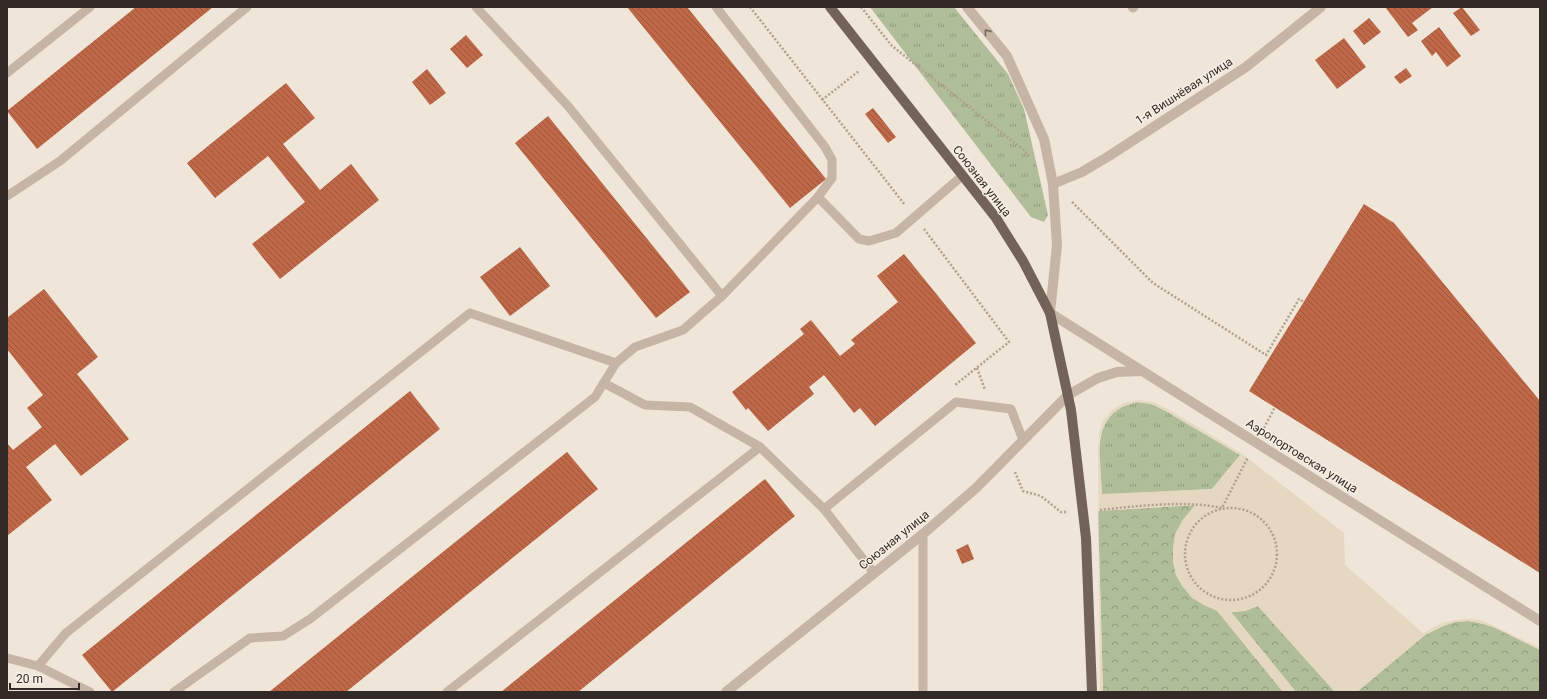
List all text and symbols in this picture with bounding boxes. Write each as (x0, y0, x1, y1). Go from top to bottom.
one-way arrow (985, 29, 992, 36)
street label: 1-я Вишнёвая улица (1133, 54, 1235, 128)
street label: Союзная улица (950, 143, 1014, 219)
street label: Аэропортовская улица (1244, 416, 1360, 496)
street label: Союзная улица (856, 507, 932, 573)
scale bar (10, 665, 79, 691)
text: 20 m (16, 672, 43, 686)

